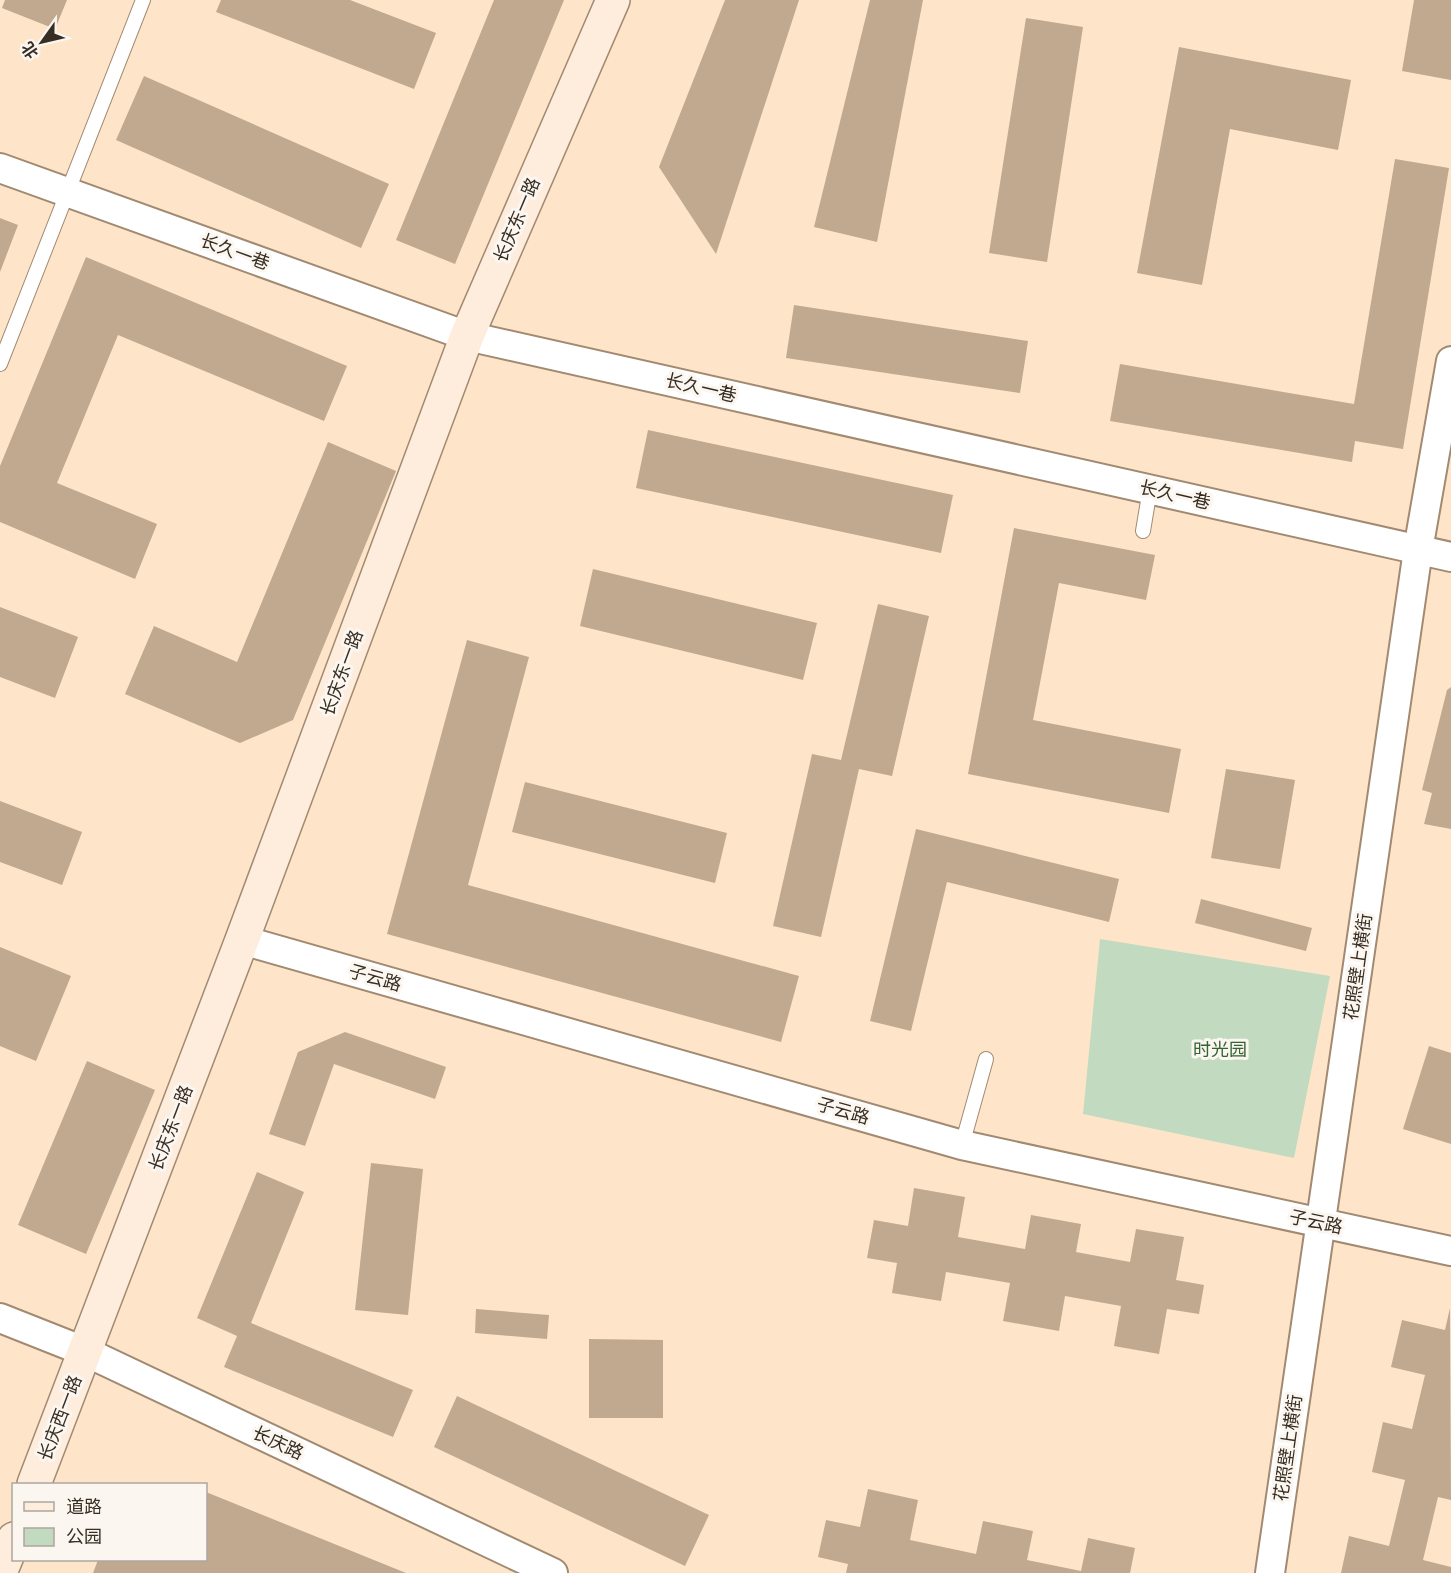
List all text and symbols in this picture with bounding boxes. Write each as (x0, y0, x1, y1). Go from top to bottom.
north arrow (12, 12, 72, 72)
text: 北 (18, 38, 42, 62)
street label: 长庆东一路 (489, 174, 545, 266)
street label: 长久一巷 (197, 229, 273, 275)
street label: 长久一巷 (663, 369, 739, 407)
street label: 长久一巷 (1137, 476, 1213, 514)
street label: 长庆东一路 (316, 627, 368, 719)
street label: 花照壁上横街 (1340, 912, 1376, 1022)
street label: 子云路 (346, 960, 404, 996)
park label: 时光园 (1193, 1039, 1247, 1061)
street label: 长庆东一路 (145, 1082, 197, 1174)
street label: 子云路 (814, 1093, 872, 1129)
street label: 子云路 (1287, 1206, 1345, 1238)
street label: 长庆西一路 (34, 1372, 86, 1464)
street label: 花照壁上横街 (1270, 1393, 1306, 1503)
street label: 长庆路 (249, 1422, 307, 1464)
legend (12, 1483, 207, 1561)
text: 道路 (66, 1496, 102, 1518)
text: 公园 (66, 1526, 102, 1548)

